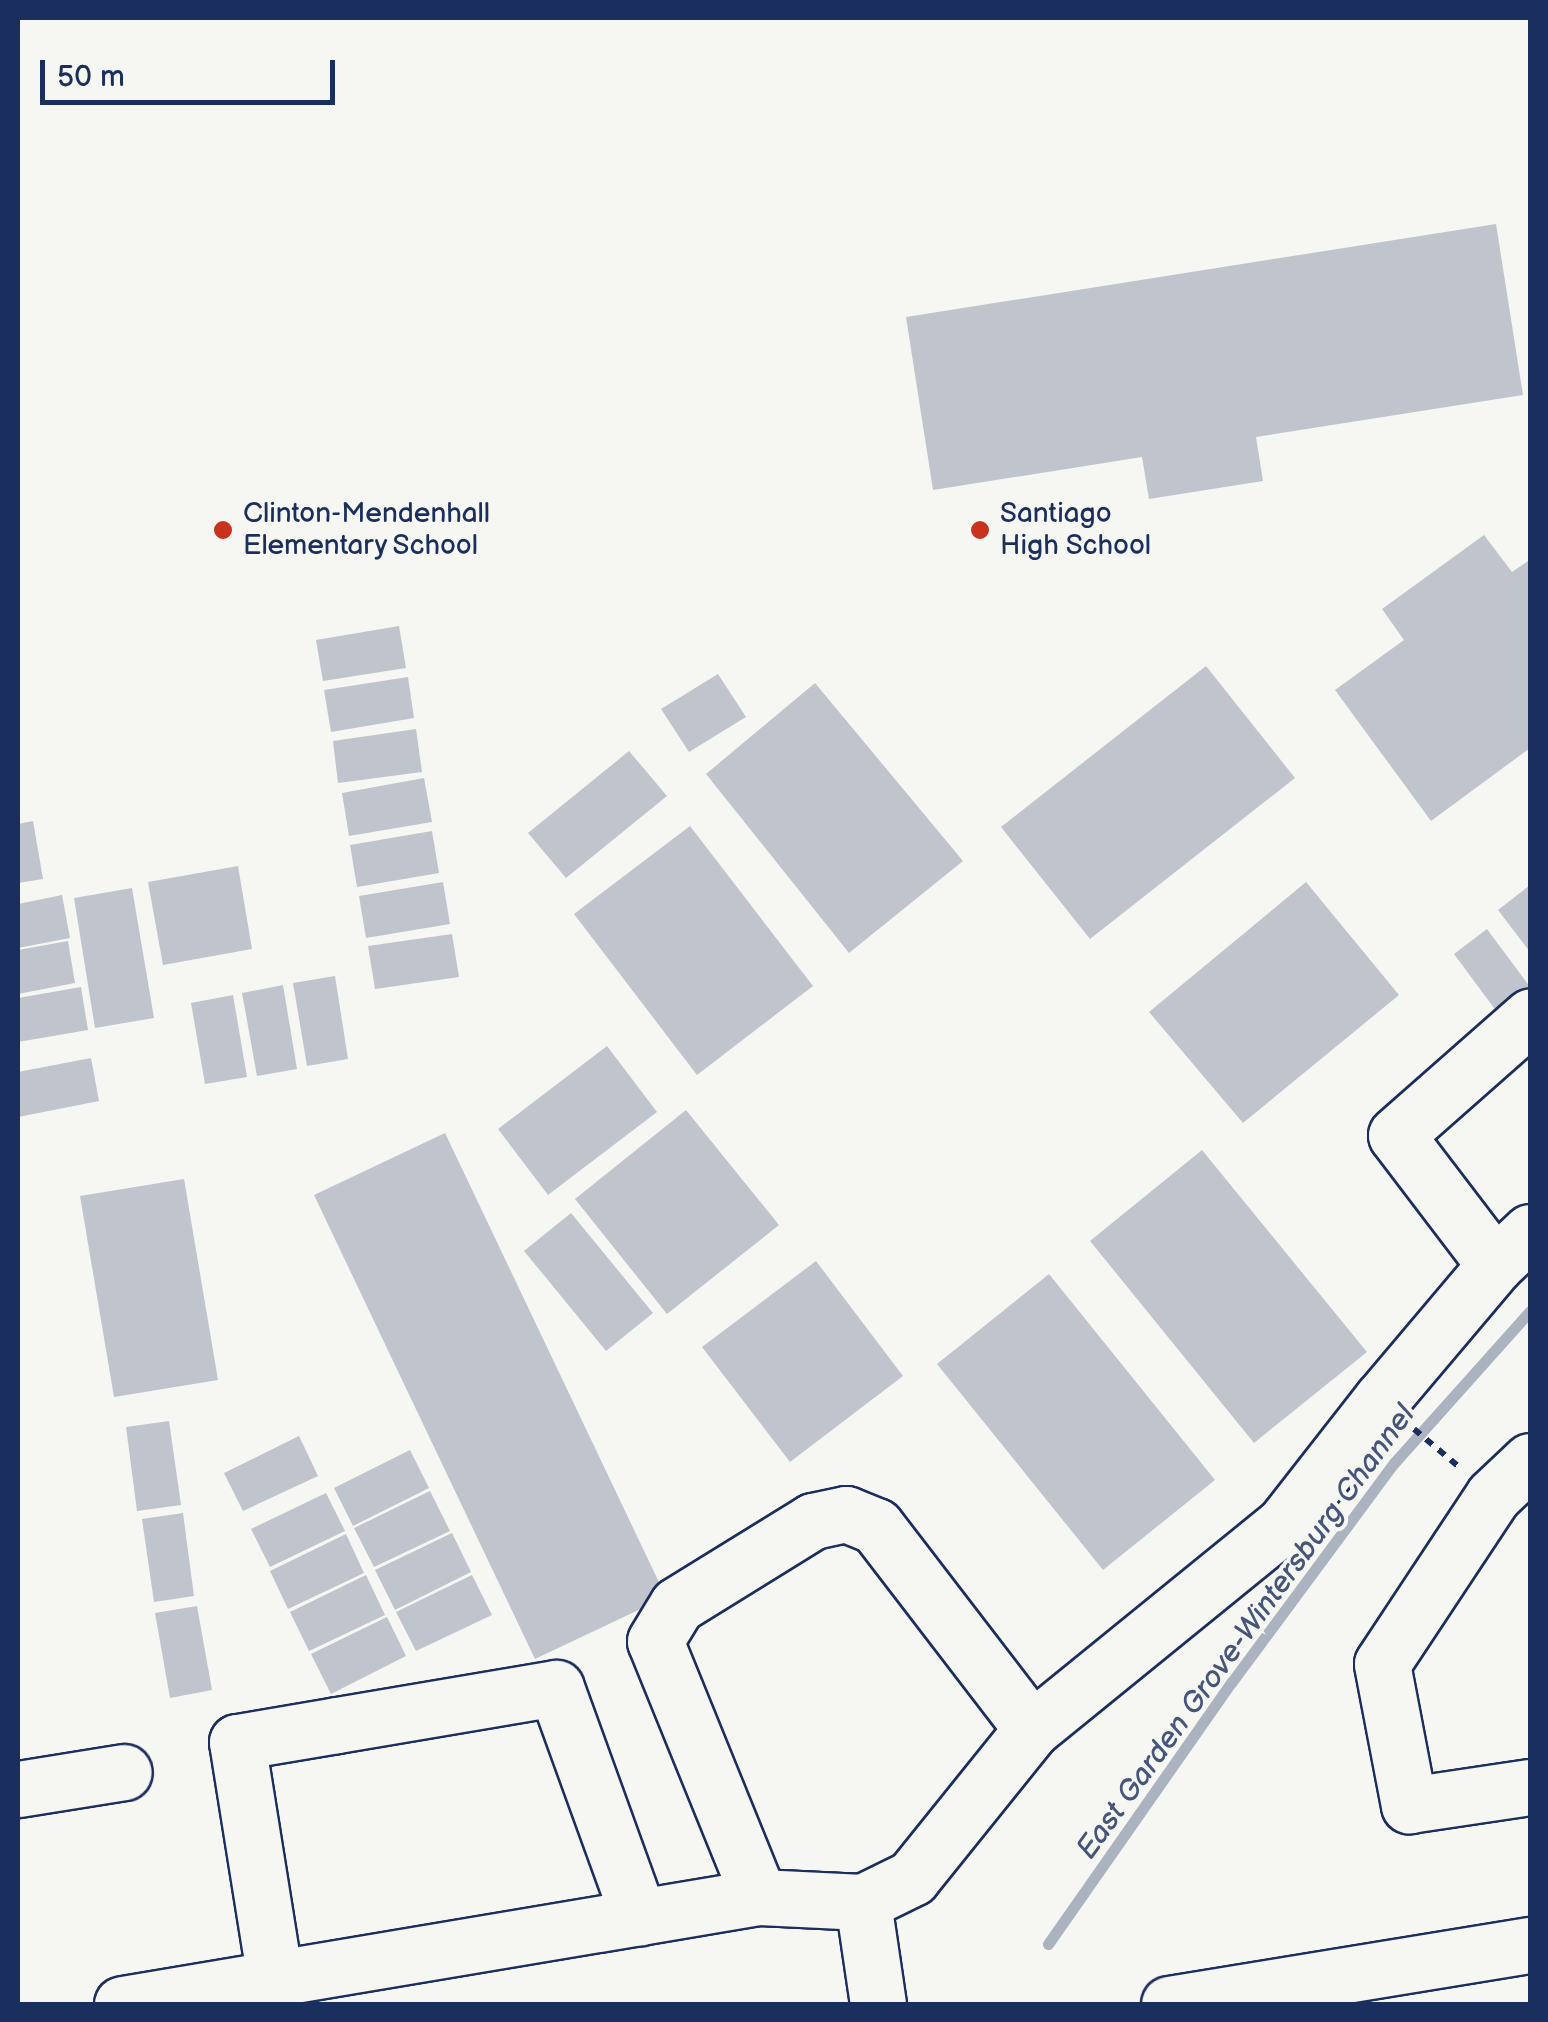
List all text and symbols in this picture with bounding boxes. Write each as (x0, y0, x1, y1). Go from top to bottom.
scale bar (45, 40, 340, 102)
text: 50 m (57, 59, 125, 95)
place label: Clinton-Mendenhall Elementary School (243, 497, 490, 563)
place label: Santiago High School (1000, 497, 1152, 563)
marker: Clinton-Mendenhall Elementary School (212, 519, 234, 541)
marker: Santiago High School (969, 519, 991, 541)
water label: East Garden Grove-Wintersburg Channel (1069, 1398, 1423, 1866)

